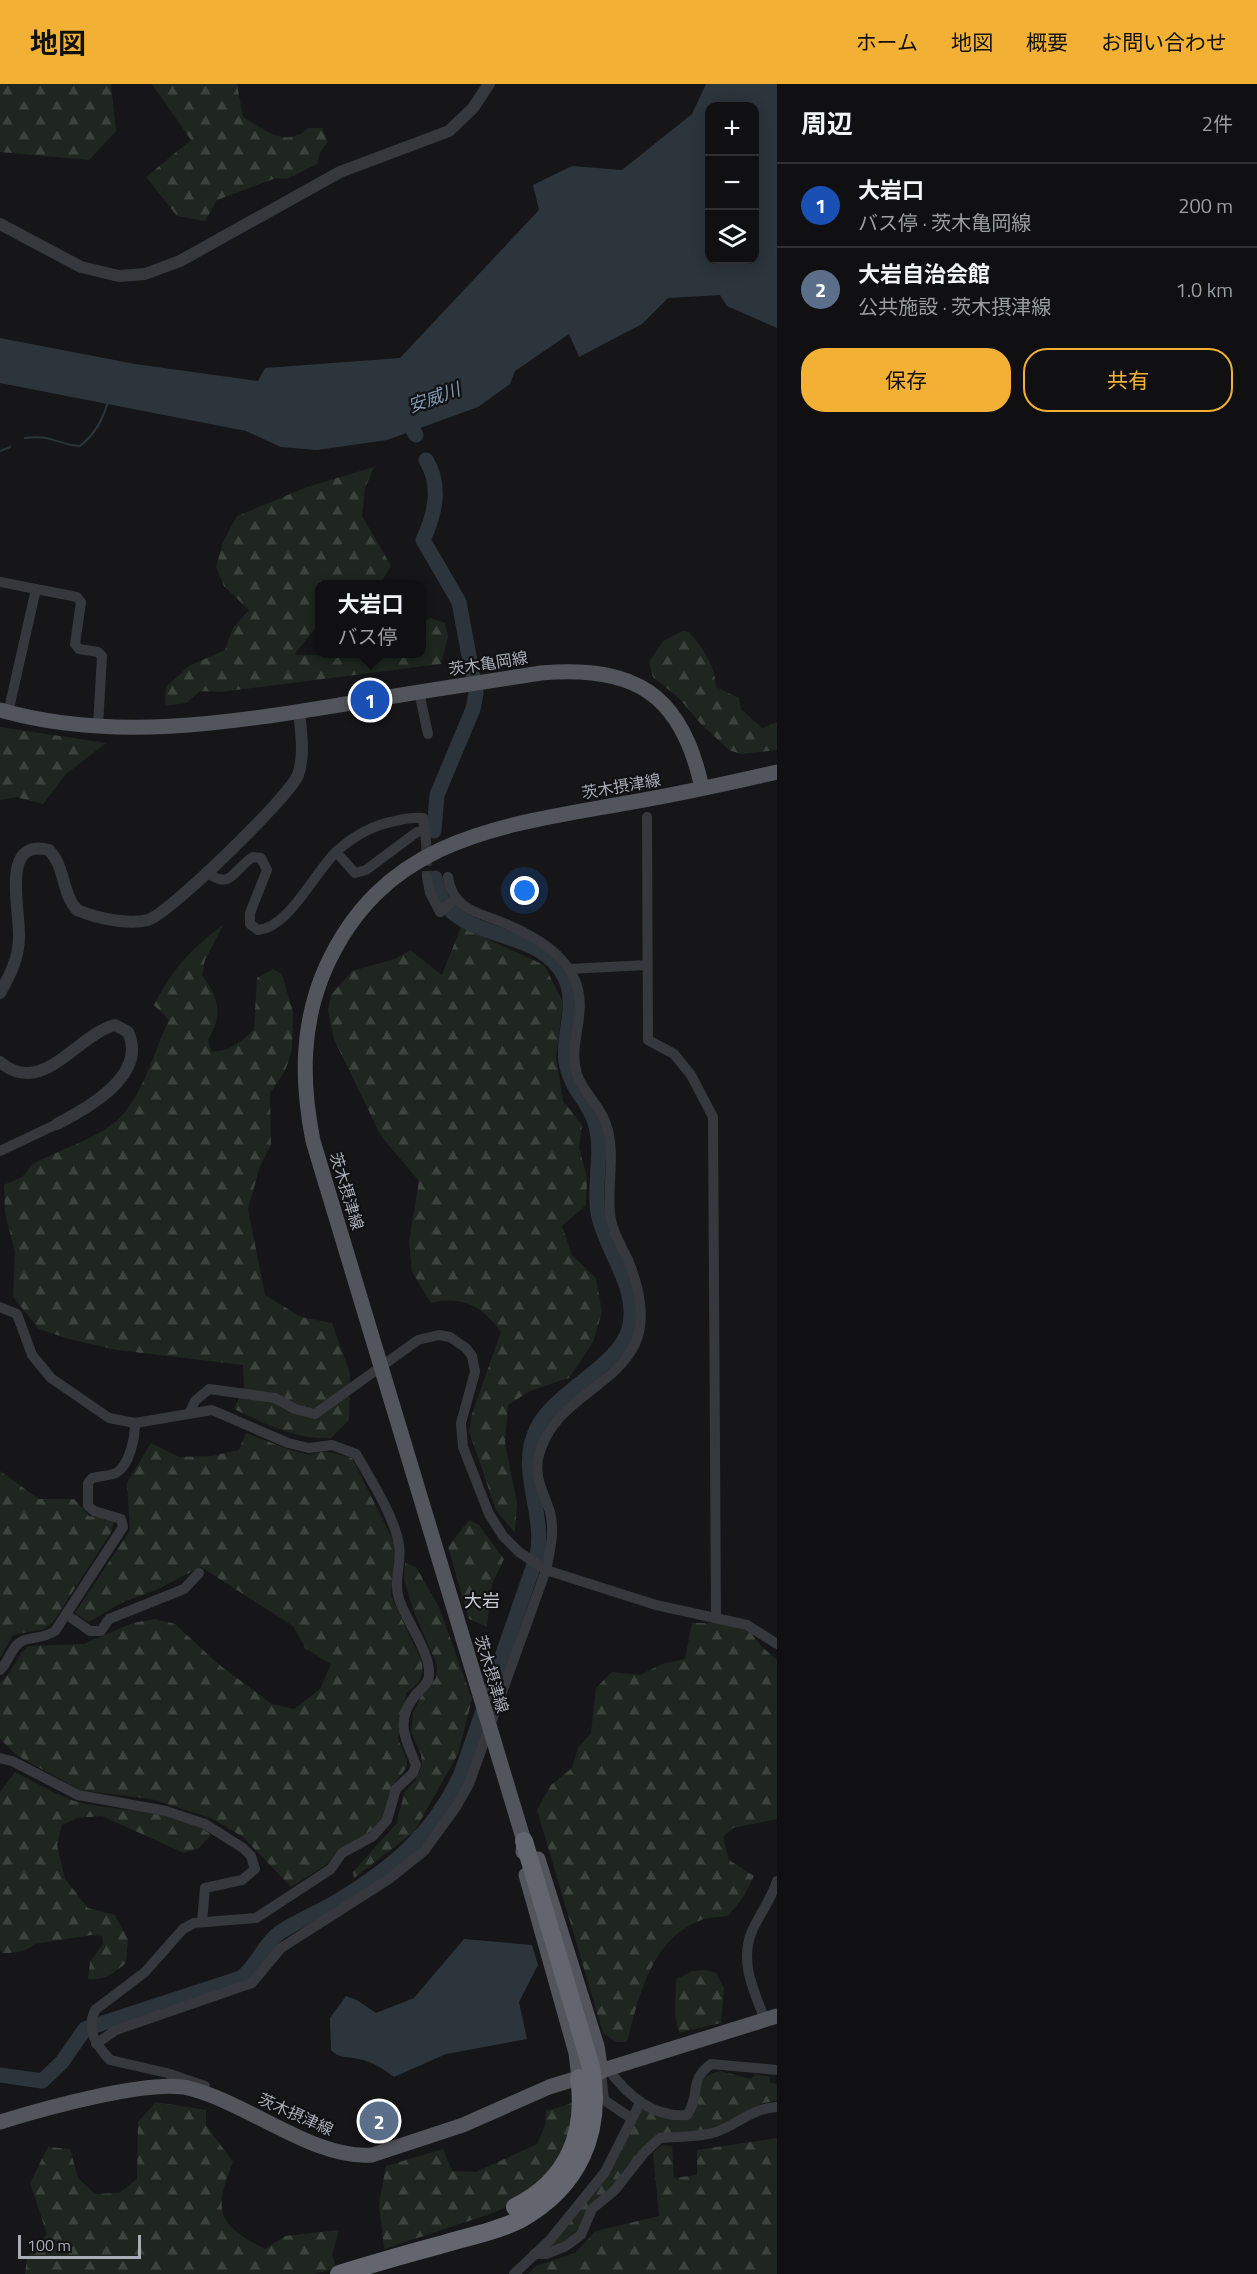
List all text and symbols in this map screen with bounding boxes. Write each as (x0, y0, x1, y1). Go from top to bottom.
text: 地図 (30, 21, 86, 64)
text: ホーム (856, 26, 918, 58)
text: 地図 (951, 26, 993, 58)
text: 概要 (1026, 26, 1068, 58)
text: お問い合わせ (1101, 26, 1227, 58)
map controls (705, 102, 759, 264)
button: + (705, 102, 759, 156)
text: 周辺 (801, 104, 853, 143)
text: 2件 (1202, 108, 1233, 139)
button: − (705, 156, 759, 210)
text: 大岩口 (858, 173, 924, 207)
text: 1 (815, 190, 826, 221)
text: 200 m (1178, 190, 1233, 221)
text: バス停 · 茨木亀岡線 (858, 207, 1031, 238)
button: layers (705, 210, 759, 264)
text: 大岩自治会館 (858, 257, 990, 291)
text: 2 (815, 274, 826, 305)
text: 1.0 km (1176, 274, 1233, 305)
text: 公共施設 · 茨木摂津線 (858, 291, 1051, 322)
button: 保存 (801, 348, 1011, 412)
button: 共有 (1023, 348, 1233, 412)
water label: 安威川 (404, 375, 466, 419)
popup (315, 580, 426, 658)
text: 大岩口 (337, 587, 404, 621)
text: バス停 (337, 621, 397, 652)
street label: 茨木亀岡線 (447, 645, 529, 681)
pin: 1 (350, 678, 389, 722)
street label: 茨木摂津線 (580, 767, 662, 805)
your location (510, 876, 539, 905)
street label: 茨木摂津線 (324, 1149, 370, 1233)
district label: 大岩 (464, 1587, 500, 1614)
street label: 茨木摂津線 (469, 1632, 515, 1716)
street label: 茨木摂津線 (255, 2087, 337, 2141)
pin: 2 (360, 2098, 398, 2144)
scale bar (18, 2232, 141, 2260)
text: 100 m (27, 2233, 71, 2257)

